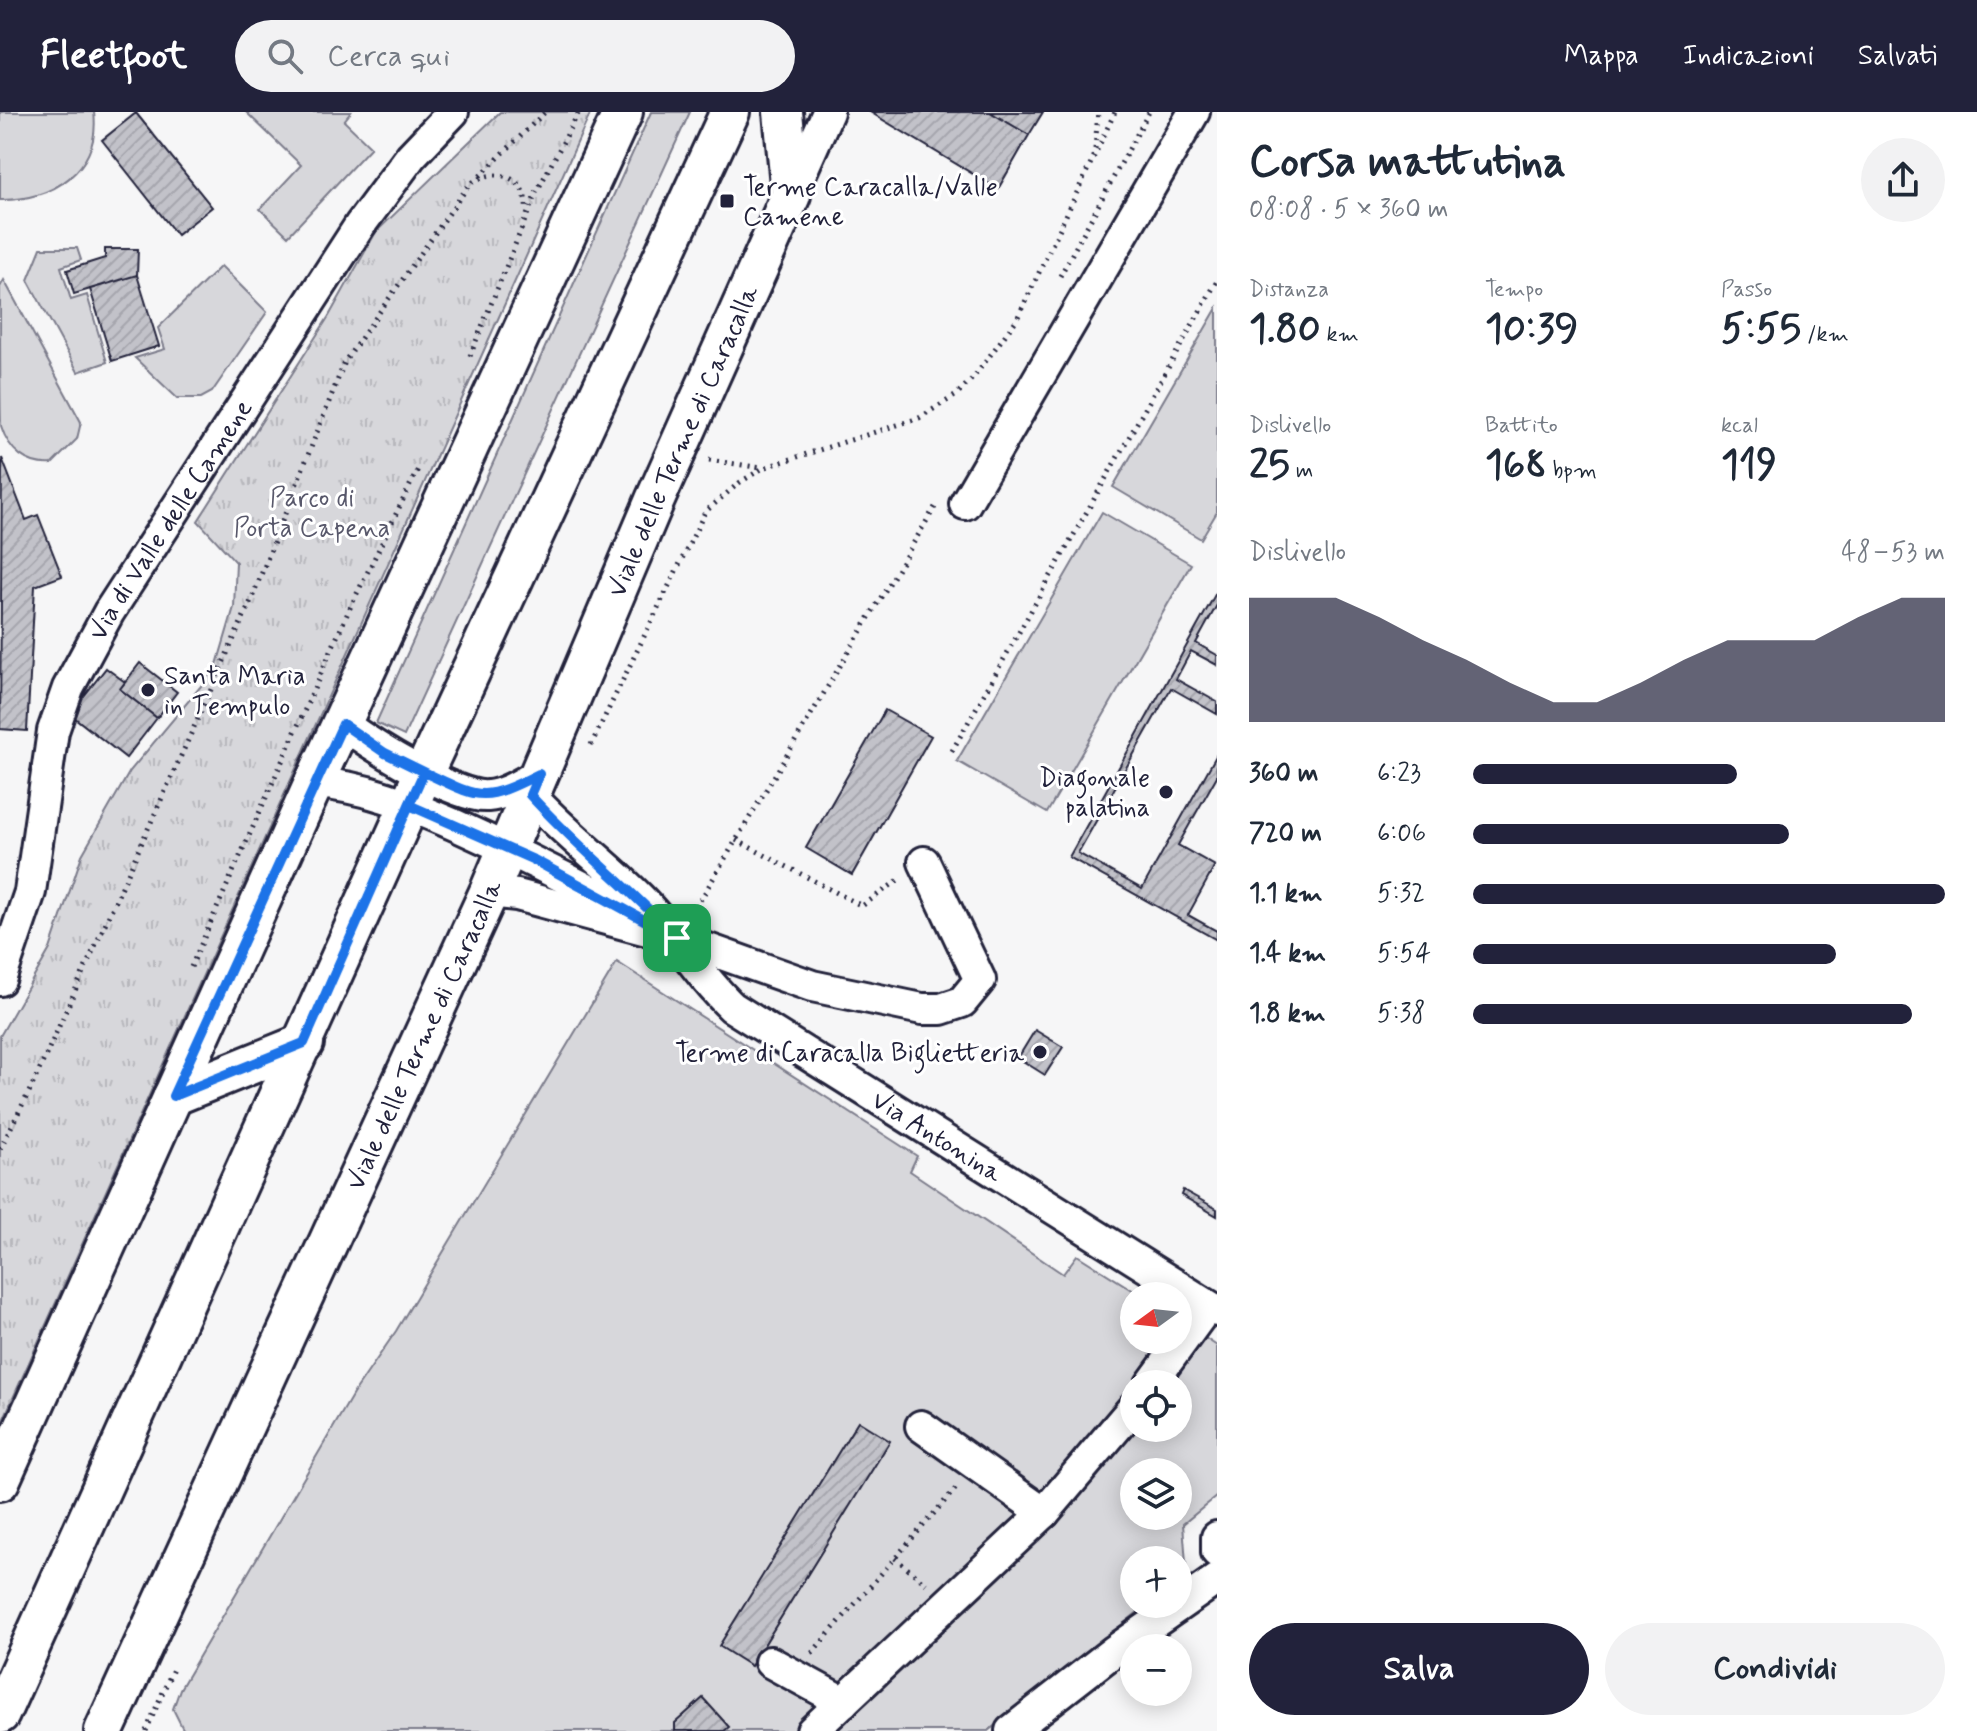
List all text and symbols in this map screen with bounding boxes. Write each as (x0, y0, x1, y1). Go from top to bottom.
search box (235, 20, 795, 92)
text: Fleetfoot (40, 32, 187, 81)
icon: search (263, 34, 307, 78)
text: Cerca qui (327, 37, 450, 76)
text: Mappa (1564, 38, 1639, 75)
text: Indicazioni (1683, 38, 1814, 75)
text: Salvati (1858, 38, 1937, 75)
text: Corsa mattutina (1249, 134, 1566, 192)
button: share (1861, 138, 1945, 222)
place label: Terme Caracalla/Valle Camene (743, 171, 998, 235)
marker: Terme Caracalla/Valle Camene (718, 192, 736, 210)
text: 08:08 · 5 × 360 m (1249, 193, 1449, 227)
text: Distanza (1249, 276, 1329, 304)
text: Tempo (1485, 276, 1543, 304)
text: Passo (1721, 276, 1772, 304)
street label: Viale delle Terme di Caracalla (601, 280, 768, 603)
text: 1.80 (1249, 304, 1321, 356)
text: 10:39 (1485, 304, 1578, 356)
text: 5:55 (1721, 304, 1801, 356)
text: km (1321, 321, 1359, 349)
text: /km (1801, 321, 1849, 349)
street label: Via di Valle delle Camene (82, 394, 261, 647)
text: Dislivello (1249, 412, 1331, 440)
text: Battito (1485, 412, 1558, 440)
text: kcal (1721, 412, 1758, 440)
text: 25 (1249, 440, 1290, 492)
text: 168 (1485, 440, 1547, 492)
text: 119 (1721, 440, 1777, 492)
text: m (1290, 457, 1313, 485)
text: bpm (1547, 457, 1597, 485)
park label: Parco di Porta Capena (234, 482, 390, 546)
text: Dislivello (1249, 536, 1346, 570)
text: 48–53 m (1841, 536, 1945, 570)
place label: Santa Maria in Tempulo (164, 660, 305, 724)
marker: Santa Maria in Tempulo (139, 681, 157, 699)
text: 360 m (1249, 757, 1318, 791)
text: 6:23 (1377, 757, 1421, 791)
place label: Diagonale palatina (1039, 762, 1150, 826)
marker: Diagonale palatina (1157, 783, 1175, 801)
text: 720 m (1249, 817, 1322, 851)
text: 6:06 (1377, 817, 1426, 851)
street label: Viale delle Terme di Caracalla (340, 875, 511, 1196)
text: 1.1 km (1249, 877, 1323, 911)
text: 5:32 (1377, 877, 1425, 911)
pin (643, 904, 711, 972)
icon: arrive (655, 916, 699, 960)
text: 1.4 km (1249, 937, 1326, 971)
text: 5:54 (1377, 937, 1431, 971)
text: 1.8 km (1249, 997, 1326, 1031)
text: 5:38 (1377, 997, 1426, 1031)
place label: Terme di Caracalla Biglietteria (675, 1037, 1024, 1074)
marker: Terme di Caracalla Biglietteria (1031, 1043, 1049, 1061)
street label: Via Antonina (865, 1084, 1008, 1191)
north arrow (1120, 1282, 1192, 1354)
map controls (1120, 1282, 1192, 1706)
button: locate (1120, 1370, 1192, 1442)
button: layers (1120, 1458, 1192, 1530)
button: + (1120, 1546, 1192, 1618)
button: Salva (1249, 1623, 1589, 1715)
button: Condividi (1605, 1623, 1945, 1715)
button: − (1120, 1634, 1192, 1706)

